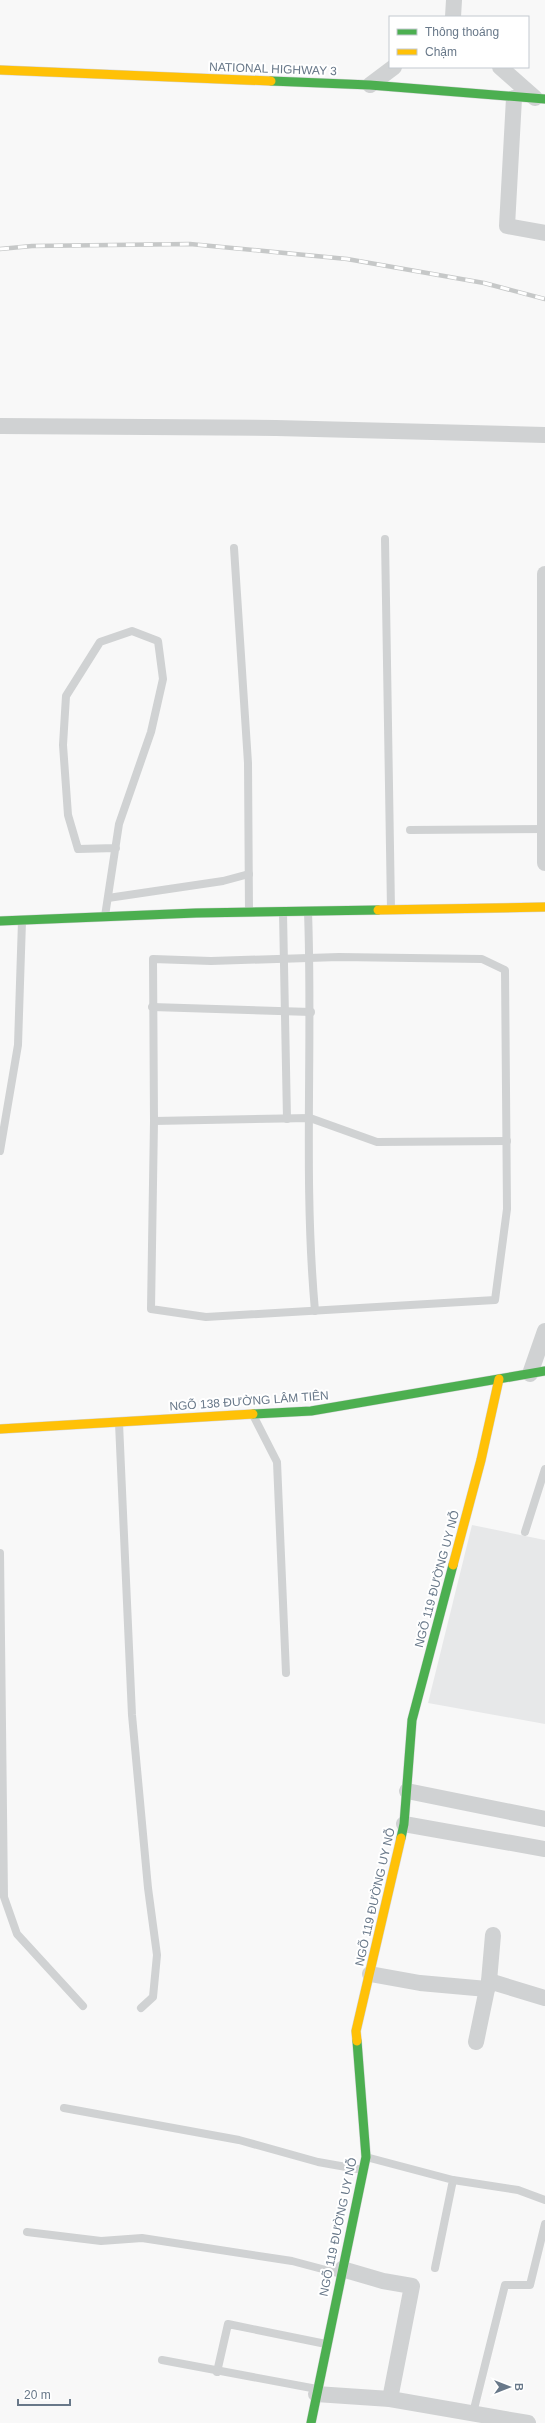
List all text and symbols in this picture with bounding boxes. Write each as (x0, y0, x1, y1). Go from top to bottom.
legend (389, 16, 529, 68)
text: Thông thoáng (425, 25, 499, 39)
text: Chậm (425, 45, 457, 59)
street label: NATIONAL HIGHWAY 3 (209, 60, 337, 78)
street label: NGÕ 138 ĐƯỜNG LÂM TIÊN (169, 1387, 329, 1414)
street label: NGÕ 119 ĐƯỜNG UY NỖ (411, 1509, 462, 1649)
street label: NGÕ 119 ĐƯỜNG UY NỖ (351, 1826, 398, 1967)
street label: NGÕ 119 ĐƯỜNG UY NỖ (315, 2156, 360, 2298)
north arrow (489, 2367, 529, 2407)
scale bar (18, 2381, 70, 2407)
text: B (513, 2383, 525, 2391)
text: 20 m (24, 2388, 51, 2402)

